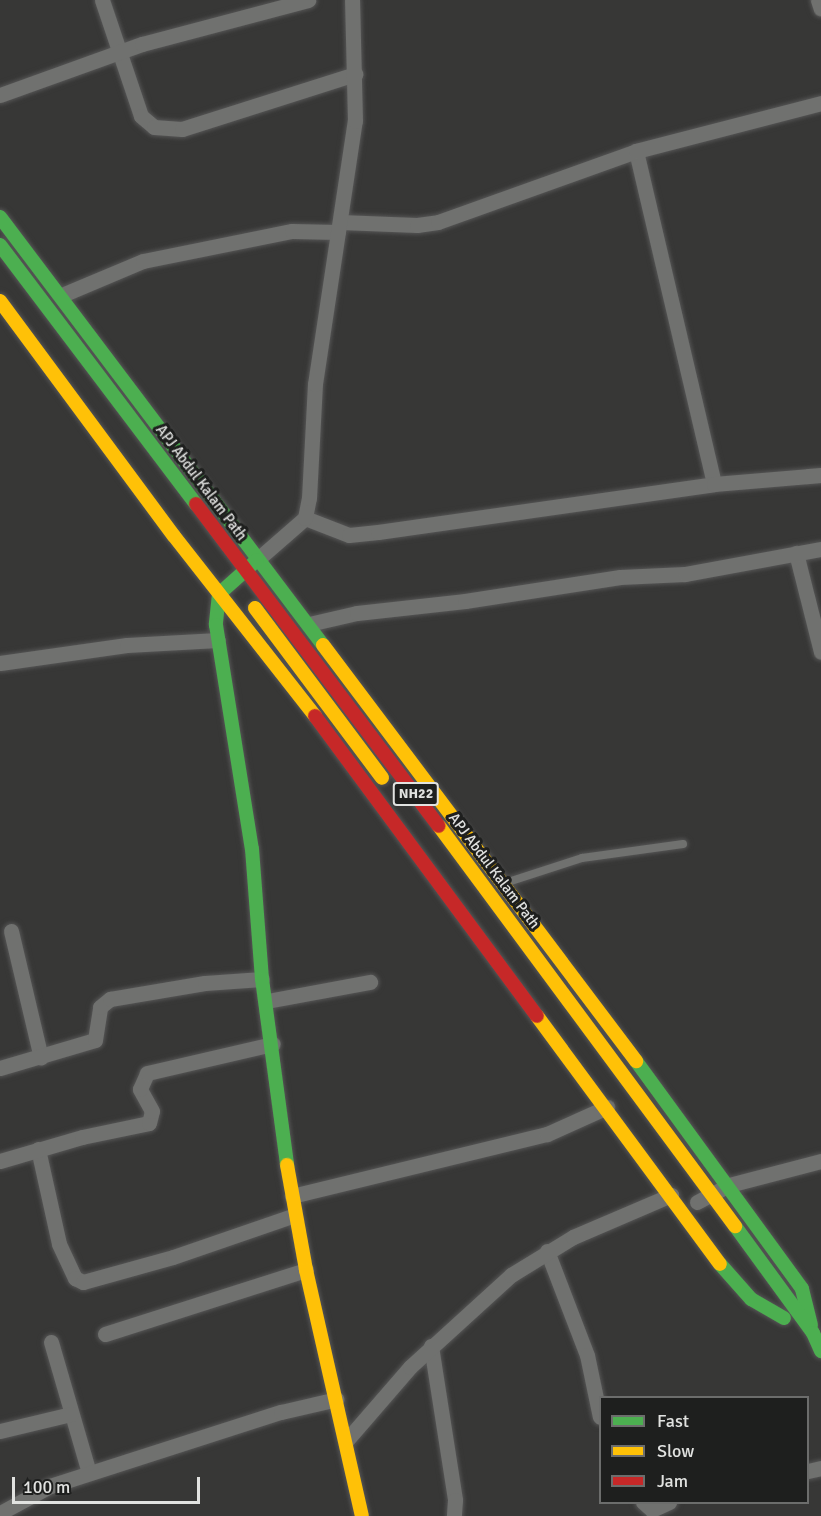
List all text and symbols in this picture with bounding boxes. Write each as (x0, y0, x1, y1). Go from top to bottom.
street label: APJ Abdul Kalam Path (152, 422, 250, 544)
road number: NH22 (392, 783, 440, 805)
street label: APJ Abdul Kalam Path (445, 810, 543, 932)
legend (599, 1396, 809, 1504)
text: Fast (657, 1410, 689, 1432)
text: Slow (657, 1440, 694, 1462)
scale bar (15, 1465, 202, 1503)
text: Jam (657, 1470, 688, 1492)
text: 100 m (23, 1476, 70, 1498)

